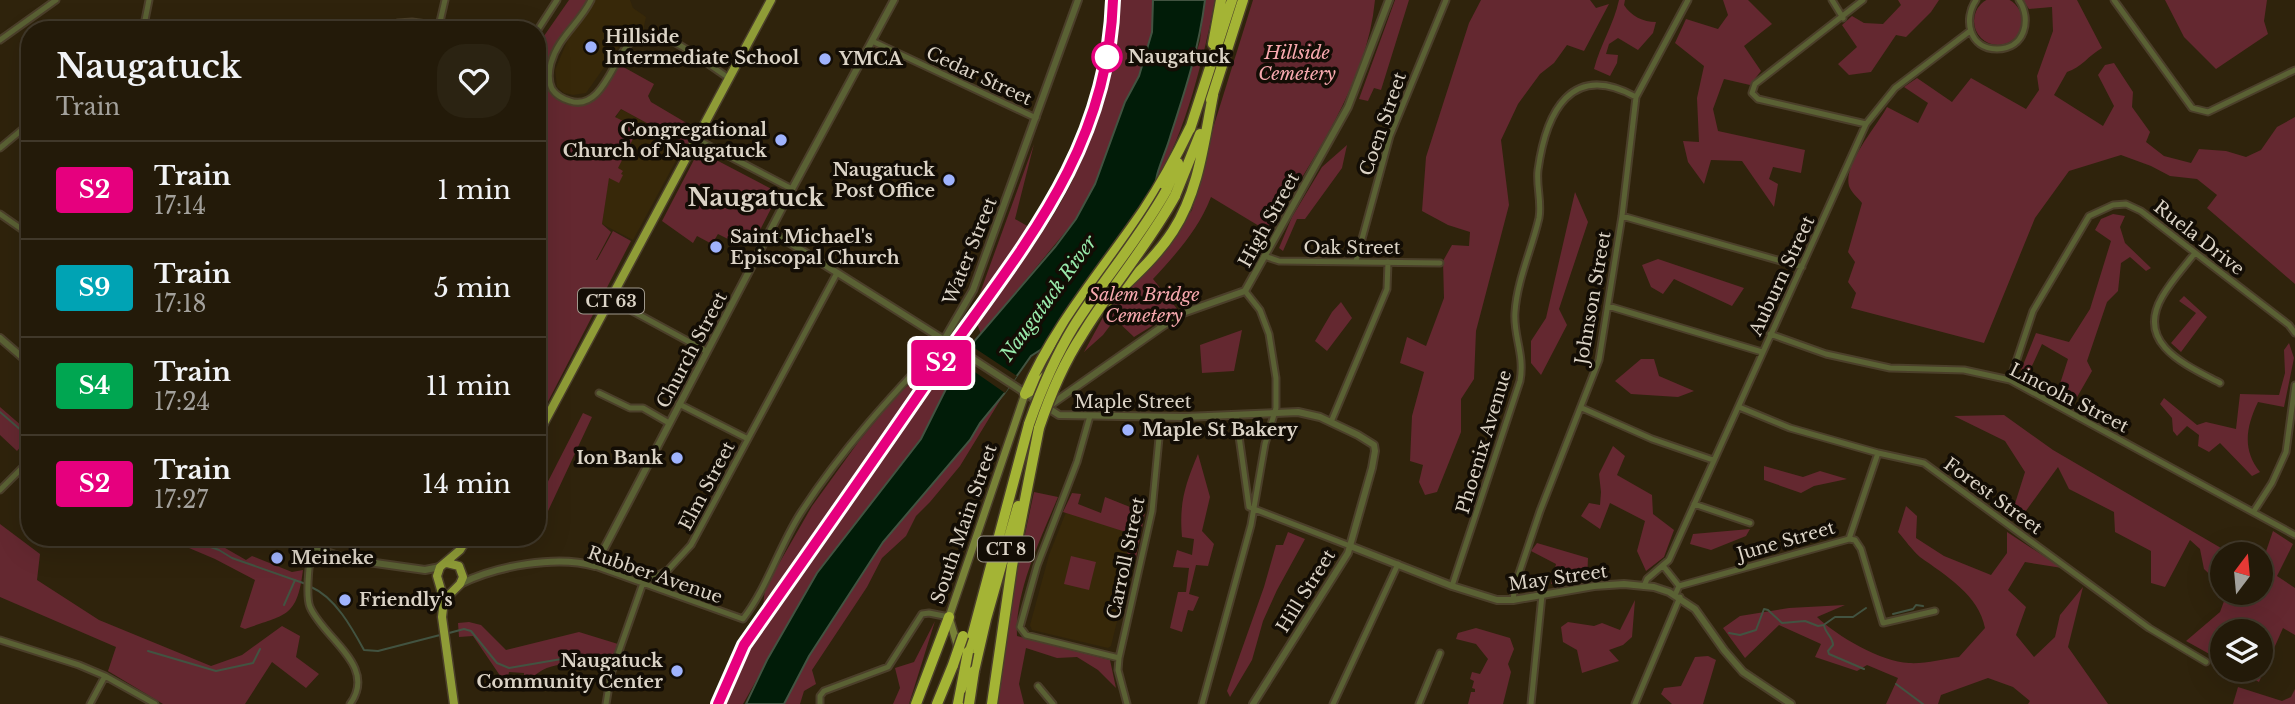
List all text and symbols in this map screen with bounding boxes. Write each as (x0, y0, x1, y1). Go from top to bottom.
place label: Hillside Intermediate School (605, 26, 800, 69)
marker: Hillside Intermediate School (583, 39, 599, 55)
street label: Cedar Street (923, 42, 1036, 110)
marker: Naugatuck (1092, 42, 1122, 72)
park label: Hillside Cemetery (1258, 42, 1336, 85)
button: heart (437, 44, 511, 118)
text: Naugatuck (56, 46, 241, 87)
place label: Naugatuck (1128, 46, 1232, 68)
place label: YMCA (838, 48, 904, 70)
marker: YMCA (817, 51, 833, 67)
street label: Coen Street (1355, 69, 1411, 179)
text: Train (56, 93, 120, 121)
place label: Congregational Church of Naugatuck (563, 119, 768, 162)
marker: Congregational Church of Naugatuck (773, 132, 789, 148)
place label: Naugatuck Post Office (833, 159, 936, 202)
text: Train (154, 160, 231, 192)
street label: High Street (1234, 168, 1304, 271)
marker: Naugatuck Post Office (941, 172, 957, 188)
text: 1 min (437, 174, 511, 206)
text: S2 (79, 175, 110, 204)
district label: Naugatuck (688, 183, 825, 212)
text: 17:14 (154, 192, 206, 220)
street label: Water Street (938, 194, 1002, 309)
street label: Ruela Drive (2149, 196, 2249, 280)
street label: Auburn Street (1744, 212, 1819, 340)
place label: Saint Michael's Episcopal Church (730, 226, 900, 269)
water label: Naugatuck River (995, 230, 1102, 366)
street label: Johnson Street (1570, 230, 1616, 368)
street label: Oak Street (1303, 237, 1401, 259)
marker: Saint Michael's Episcopal Church (708, 239, 724, 255)
text: Train (154, 258, 231, 290)
text: 5 min (434, 272, 511, 304)
text: S9 (78, 273, 111, 302)
park label: Salem Bridge Cemetery (1088, 284, 1200, 327)
road number: CT 63 (578, 288, 644, 314)
street label: Church Street (652, 288, 732, 412)
text: 17:18 (154, 290, 207, 318)
line badge: S2 (909, 340, 972, 386)
text: S2 (925, 348, 957, 377)
text: Train (154, 356, 231, 388)
street label: Lincoln Street (2006, 359, 2132, 438)
street label: Phoenix Avenue (1452, 367, 1516, 517)
text: 11 min (426, 370, 511, 402)
text: S4 (79, 371, 110, 400)
text: 17:24 (154, 388, 210, 416)
street label: Maple Street (1074, 391, 1192, 413)
place label: Maple St Bakery (1142, 419, 1298, 441)
marker: Maple St Bakery (1120, 422, 1136, 438)
street label: Elm Street (674, 438, 740, 534)
street label: South Main Street (926, 441, 1002, 607)
place label: Ion Bank (576, 447, 664, 469)
marker: Ion Bank (669, 450, 685, 466)
street label: Forest Street (1940, 453, 2047, 539)
text: Train (154, 454, 231, 486)
text: 14 min (422, 468, 511, 500)
text: S2 (79, 469, 110, 498)
text: 17:27 (154, 486, 208, 514)
street label: Carroll Street (1102, 495, 1150, 621)
street label: June Street (1733, 516, 1838, 566)
road number: CT 8 (978, 536, 1034, 562)
street label: Rubber Avenue (585, 542, 725, 608)
north arrow (2210, 542, 2273, 606)
map controls (2210, 542, 2273, 682)
street label: Hill Street (1272, 545, 1340, 637)
place label: Meineke (291, 547, 374, 569)
marker: Meineke (269, 550, 285, 566)
street label: May Street (1507, 560, 1609, 596)
place label: Friendly's (359, 589, 453, 611)
marker: Friendly's (337, 592, 353, 608)
button: layers (2210, 619, 2273, 682)
place label: Naugatuck Community Center (477, 650, 664, 693)
marker: Naugatuck Community Center (669, 663, 685, 679)

